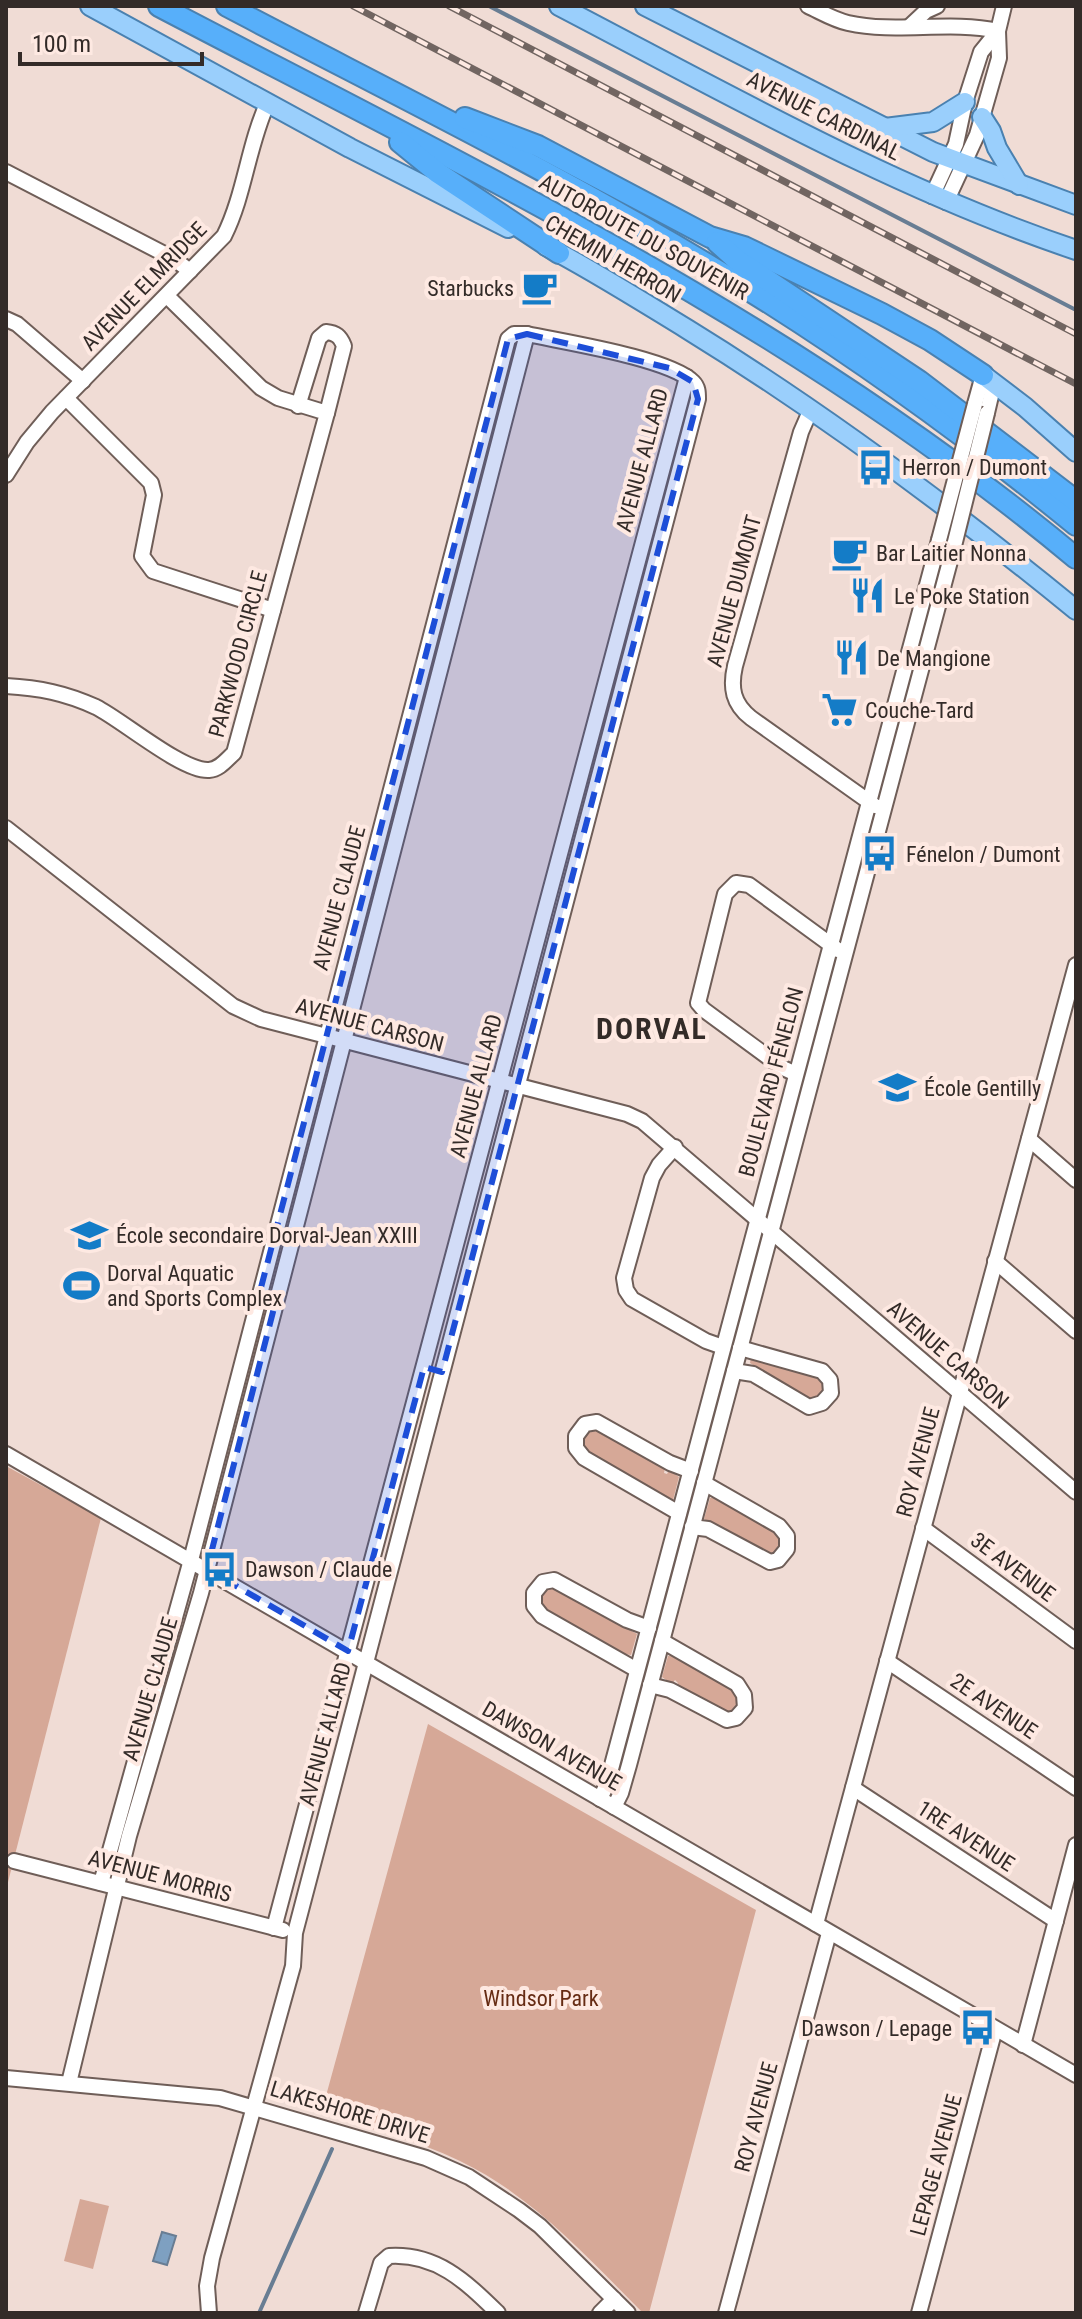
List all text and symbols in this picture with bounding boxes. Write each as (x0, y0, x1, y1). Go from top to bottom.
scale bar (20, 16, 202, 66)
text: 100 m (32, 30, 91, 58)
street label: AVENUE CARDINAL (743, 67, 905, 165)
street label: AUTOROUTE DU SOUVENIR (535, 169, 753, 305)
street label: CHEMIN HERRON (541, 210, 685, 308)
street label: AVENUE ELMRIDGE (76, 217, 212, 355)
cafe icon: Starbucks (521, 269, 559, 307)
place label: Starbucks (427, 276, 514, 301)
street label: AVENUE ALLARD (611, 385, 673, 535)
bus stop icon: Herron / Dumont (857, 448, 895, 486)
place label: Herron / Dumont (902, 455, 1047, 480)
street label: AVENUE DUMONT (702, 512, 766, 670)
cafe icon: Bar Laitier Nonna (831, 534, 869, 572)
place label: Bar Laitier Nonna (876, 541, 1027, 566)
street label: PARKWOOD CIRCLE (204, 568, 272, 740)
restaurant icon: Le Poke Station (849, 577, 887, 615)
place label: Le Poke Station (894, 584, 1030, 609)
restaurant icon: De Mangione (832, 639, 870, 677)
place label: De Mangione (877, 646, 991, 671)
supermarket icon: Couche-Tard (820, 691, 858, 729)
place label: Couche-Tard (865, 698, 974, 723)
street label: AVENUE CLAUDE (308, 823, 370, 973)
bus stop icon: Fénelon / Dumont (861, 835, 899, 873)
place label: Fénelon / Dumont (906, 842, 1061, 867)
street label: BOULEVARD FÉNELON (734, 984, 808, 1180)
street label: AVENUE CARSON (293, 993, 447, 1057)
street label: AVENUE ALLARD (445, 1011, 507, 1161)
district label: DORVAL (596, 1011, 708, 1046)
school or university icon: École Gentilly (879, 1069, 917, 1107)
place label: École Gentilly (924, 1076, 1041, 1101)
school or university icon: École secondaire Dorval-Jean XXIII (71, 1216, 109, 1254)
place label: École secondaire Dorval-Jean XXIII (116, 1223, 418, 1248)
place label: Dorval Aquatic and Sports Complex (107, 1261, 283, 1311)
sports icon: Dorval Aquatic and Sports Complex (62, 1267, 100, 1305)
street label: AVENUE CARSON (882, 1296, 1014, 1414)
street label: ROY AVENUE (891, 1404, 945, 1520)
street label: 3E AVENUE (966, 1527, 1060, 1607)
bus stop icon: Dawson / Claude (200, 1550, 238, 1588)
place label: Dawson / Claude (245, 1557, 392, 1582)
street label: AVENUE CLAUDE (118, 1614, 182, 1764)
street label: AVENUE ALLARD (294, 1659, 356, 1809)
street label: 2E AVENUE (946, 1668, 1042, 1744)
street label: DAWSON AVENUE (478, 1696, 626, 1796)
street label: 1RE AVENUE (913, 1795, 1019, 1877)
street label: AVENUE MORRIS (86, 1845, 234, 1907)
park label: Windsor Park (483, 1986, 599, 2011)
bus stop icon: Dawson / Lepage (959, 2009, 997, 2047)
place label: Dawson / Lepage (801, 2016, 952, 2041)
street label: ROY AVENUE (729, 2059, 783, 2175)
street label: LAKESHORE DRIVE (267, 2076, 433, 2148)
street label: LEPAGE AVENUE (905, 2091, 967, 2239)

